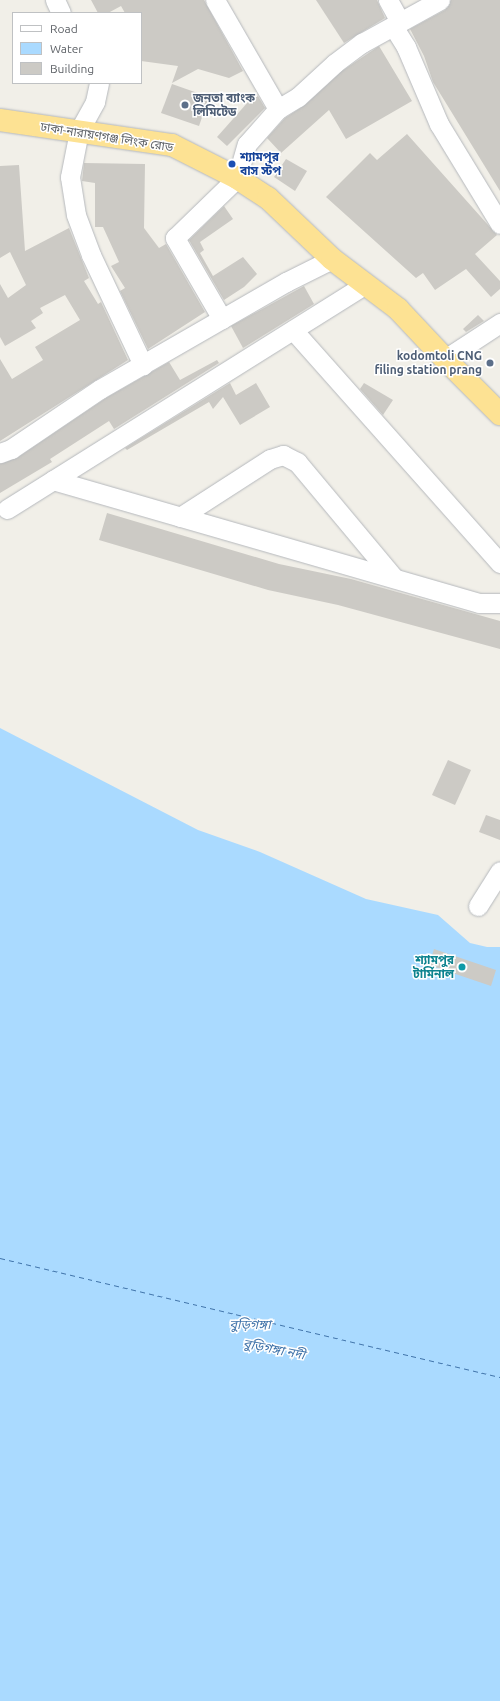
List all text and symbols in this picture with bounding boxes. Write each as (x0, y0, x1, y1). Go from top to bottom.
legend (12, 12, 142, 84)
text: Road (50, 22, 78, 35)
text: Water (50, 42, 83, 55)
text: Building (50, 62, 94, 75)
place label: জনতা ব্যাংক লিমিটেড (193, 91, 255, 119)
marker: জনতা ব্যাংক লিমিটেড (180, 100, 190, 110)
street label: ঢাকা-নারায়ণগঞ্জ লিংক রোড (40, 119, 174, 155)
place label: শ্যামপুর বাস স্টপ (240, 150, 281, 178)
marker: শ্যামপুর বাস স্টপ (227, 159, 237, 169)
place label: kodomtoli CNG filing station prang (374, 349, 482, 377)
marker: kodomtoli CNG filing station prang (485, 358, 495, 368)
place label: শ্যামপুর টার্মিনাল (413, 953, 454, 981)
marker: শ্যামপুর টার্মিনাল (457, 962, 467, 972)
water label: বুড়িগঙ্গা (229, 1316, 271, 1332)
water label: বুড়িগঙ্গা নদী (242, 1335, 306, 1363)

